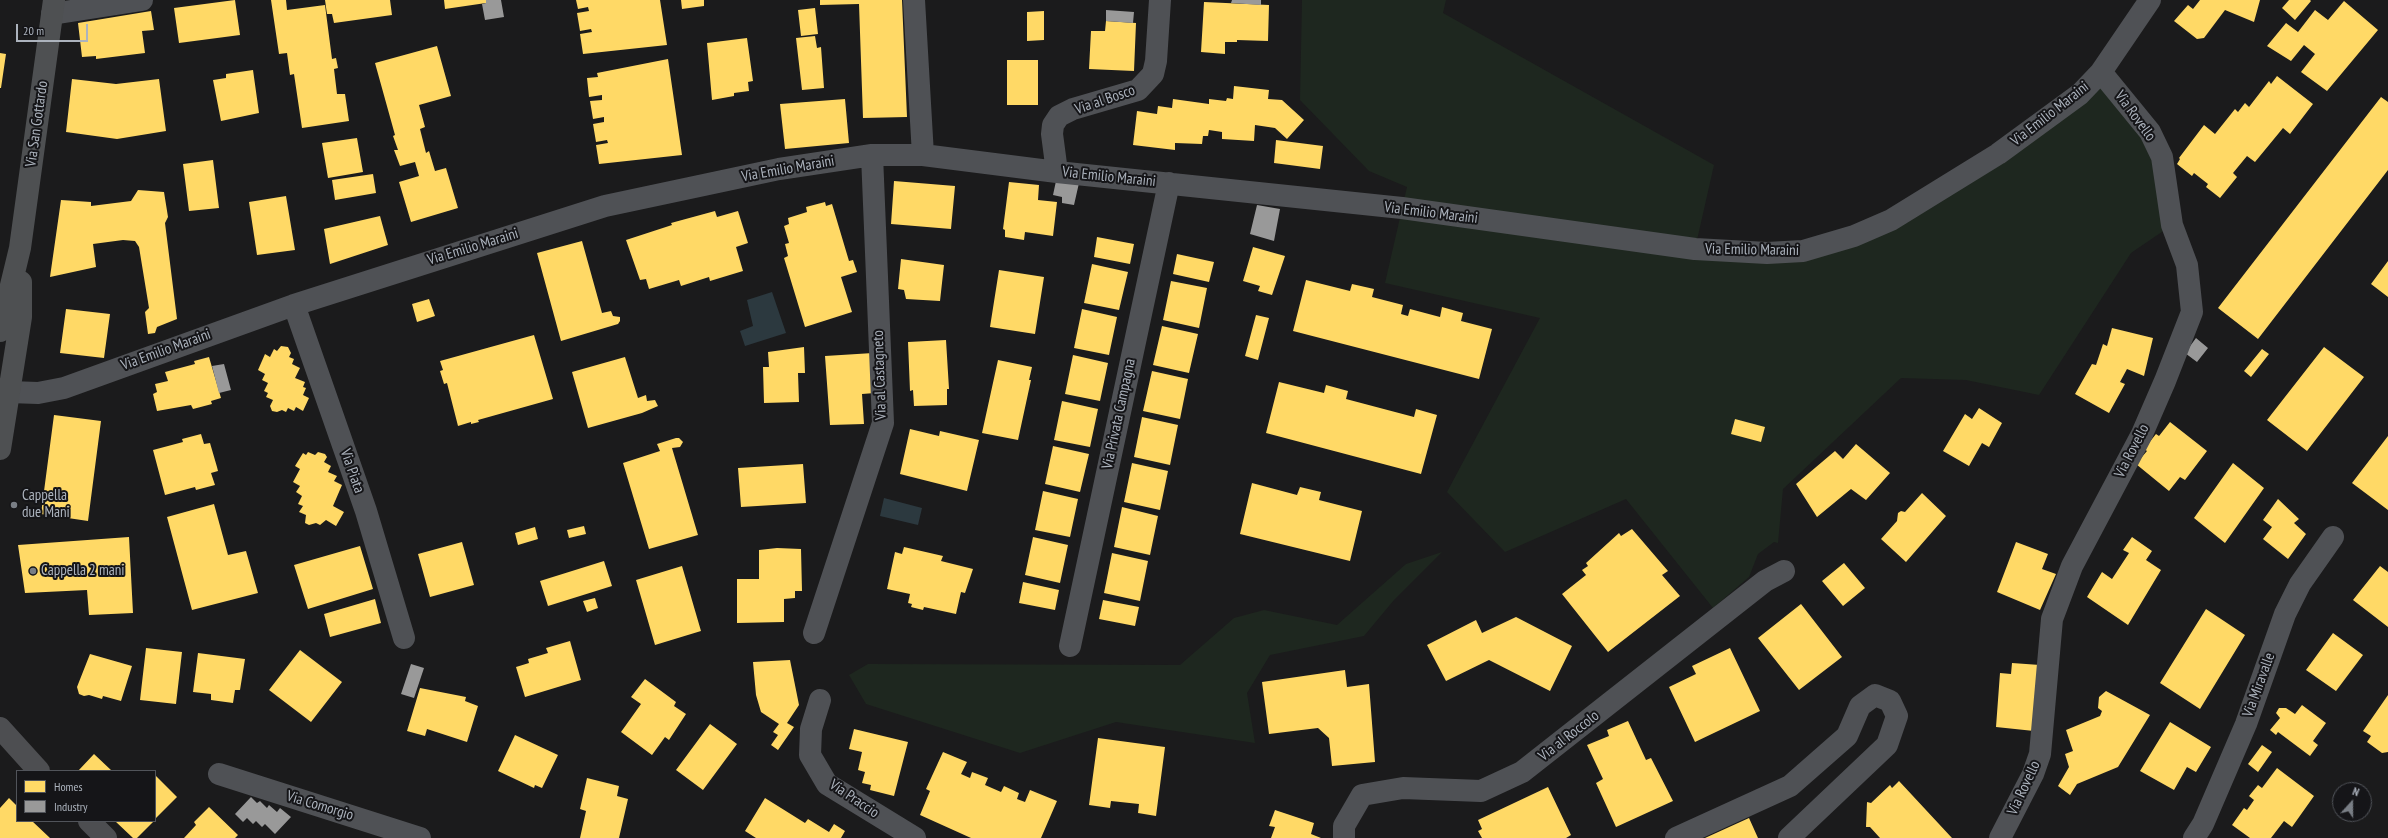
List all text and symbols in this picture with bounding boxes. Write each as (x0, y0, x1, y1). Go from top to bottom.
scale bar (18, 16, 90, 42)
text: 20 m (23, 23, 44, 38)
street label: Via Emilio Maraini (2007, 78, 2093, 150)
street label: Via San Gottardo (22, 80, 52, 168)
street label: Via al Bosco (1073, 81, 1137, 119)
street label: Via Rovello (2111, 87, 2159, 145)
street label: Via Emilio Maraini (740, 152, 836, 186)
street label: Via Emilio Maraini (1061, 163, 1157, 191)
street label: Via Emilio Maraini (1383, 198, 1479, 228)
street label: Via Emilio Maraini (425, 225, 521, 269)
street label: Via Emilio Maraini (1705, 240, 1799, 260)
street label: Via Emilio Maraini (119, 325, 213, 375)
street label: Via al Castagneto (869, 330, 891, 420)
street label: Via Privata Campagna (1099, 357, 1139, 471)
street label: Via Rovello (2111, 421, 2153, 481)
street label: Via Piata (336, 447, 368, 495)
place label: Cappella due Mani (22, 487, 70, 522)
marker: Cappella due Mani (9, 500, 19, 510)
place label: Cappella 2 mani (41, 562, 125, 580)
marker: Cappella 2 mani (28, 566, 38, 576)
street label: Via Miravalle (2239, 650, 2279, 720)
street label: Via al Roccolo (1535, 707, 1603, 765)
street label: Via Rovello (2004, 758, 2044, 818)
legend (16, 770, 156, 822)
street label: Via Praccio (826, 776, 882, 822)
text: Homes (54, 779, 82, 794)
north arrow (2332, 782, 2372, 822)
text: N (2351, 784, 2361, 799)
street label: Via Comorgio (284, 787, 356, 825)
text: Industry (54, 799, 88, 814)

